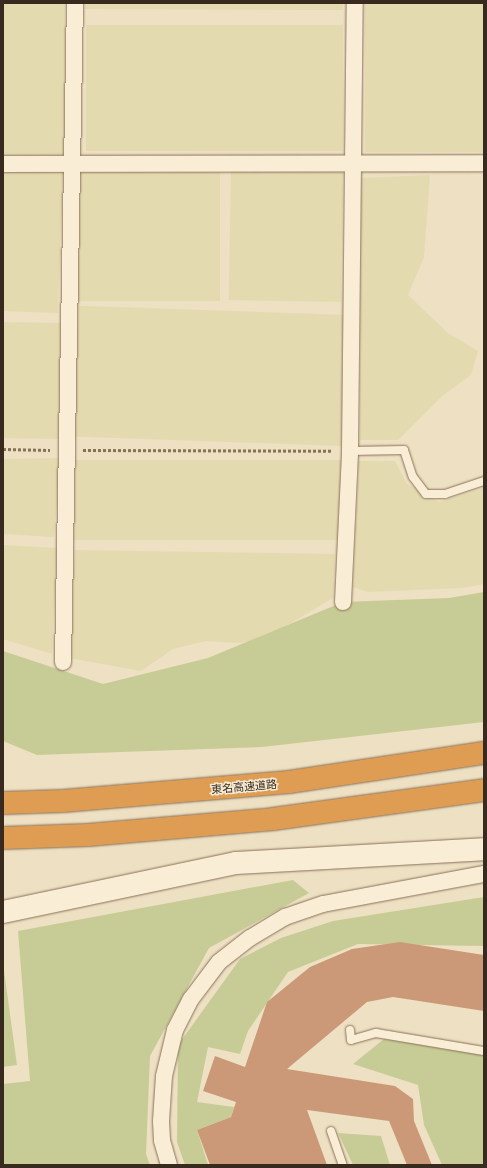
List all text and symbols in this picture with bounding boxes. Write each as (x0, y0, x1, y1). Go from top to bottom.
street label: 東名高速道路 (211, 777, 277, 795)

